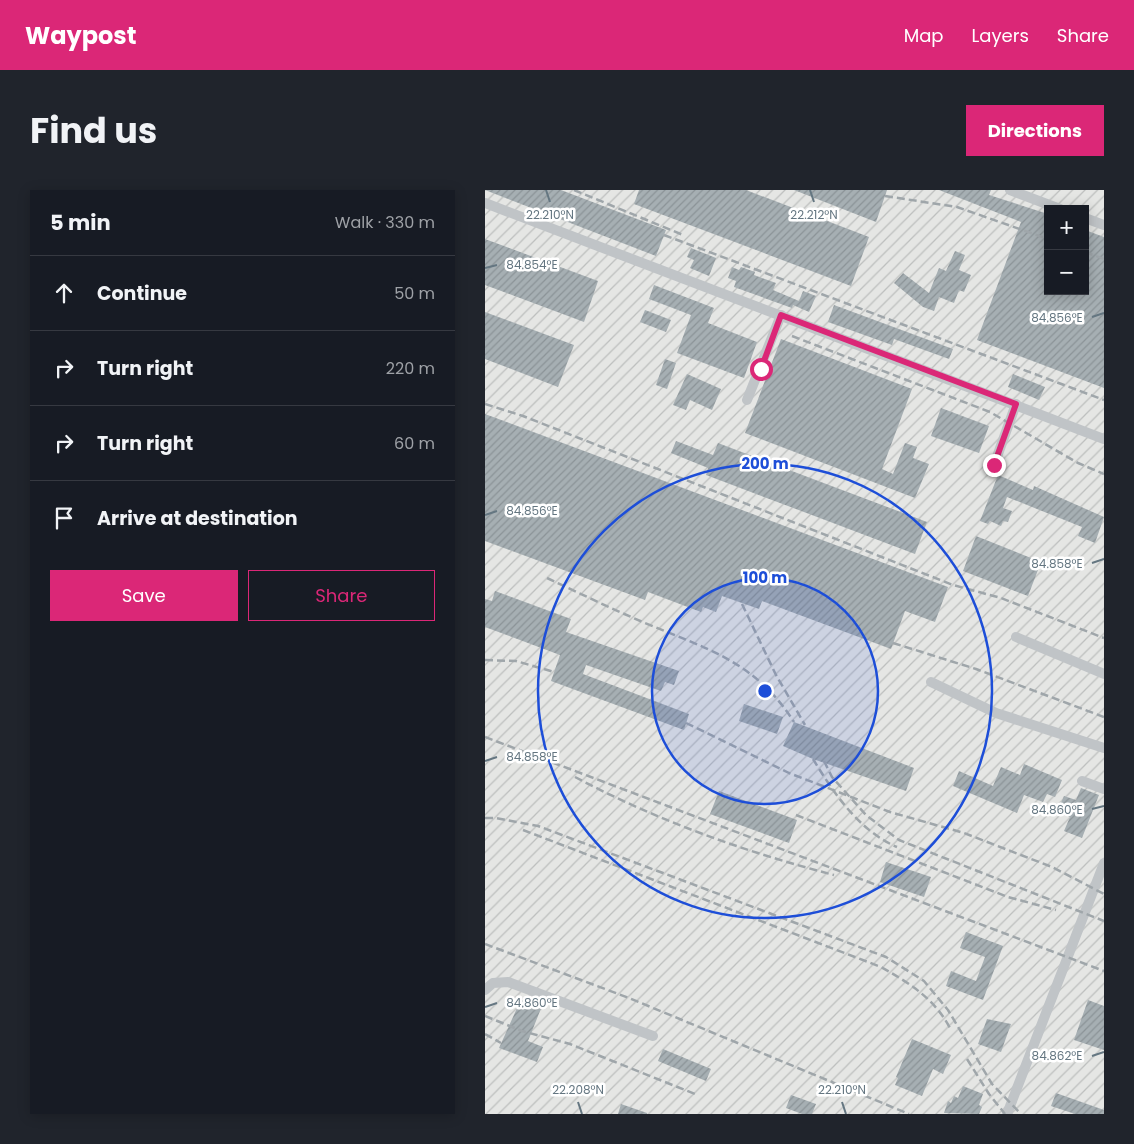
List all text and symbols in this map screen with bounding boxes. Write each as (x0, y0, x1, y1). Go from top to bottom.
text: Waypost (25, 19, 136, 52)
text: Map (904, 23, 944, 48)
text: Layers (972, 23, 1029, 48)
text: Share (1057, 23, 1109, 48)
button: Directions (966, 105, 1104, 156)
text: Find us (30, 106, 157, 155)
map controls (1044, 205, 1089, 295)
button: + (1044, 205, 1089, 250)
text: 22.210°N (526, 206, 574, 223)
text: 22.212°N (790, 206, 838, 223)
text: 5 min (50, 208, 111, 237)
text: Walk · 330 m (335, 211, 435, 234)
button: − (1044, 250, 1089, 295)
text: 84.854°E (506, 256, 558, 273)
icon: ahead (50, 279, 78, 307)
text: Continue (97, 280, 187, 307)
text: 50 m (394, 282, 435, 305)
text: 84.856°E (1031, 309, 1083, 326)
icon: right (50, 354, 78, 382)
text: Turn right (97, 355, 193, 382)
text: 220 m (386, 357, 435, 380)
route start (750, 358, 773, 381)
icon: right (50, 429, 78, 457)
text: Turn right (97, 430, 193, 457)
text: 60 m (394, 432, 435, 455)
text: 200 m (741, 453, 789, 474)
route end (983, 454, 1006, 477)
text: 84.856°E (506, 502, 558, 519)
icon: arrive (50, 504, 78, 532)
text: Arrive at destination (97, 505, 298, 532)
text: 84.858°E (1031, 555, 1083, 572)
text: 100 m (743, 567, 787, 588)
button: Save (50, 570, 238, 621)
button: Share (248, 570, 435, 621)
centre of rings (756, 682, 774, 700)
text: 84.858°E (506, 748, 558, 765)
text: 84.860°E (1031, 801, 1083, 818)
text: 84.860°E (506, 994, 558, 1011)
text: 84.862°E (1032, 1047, 1082, 1064)
text: 22.208°N (552, 1081, 604, 1098)
text: 22.210°N (818, 1081, 866, 1098)

